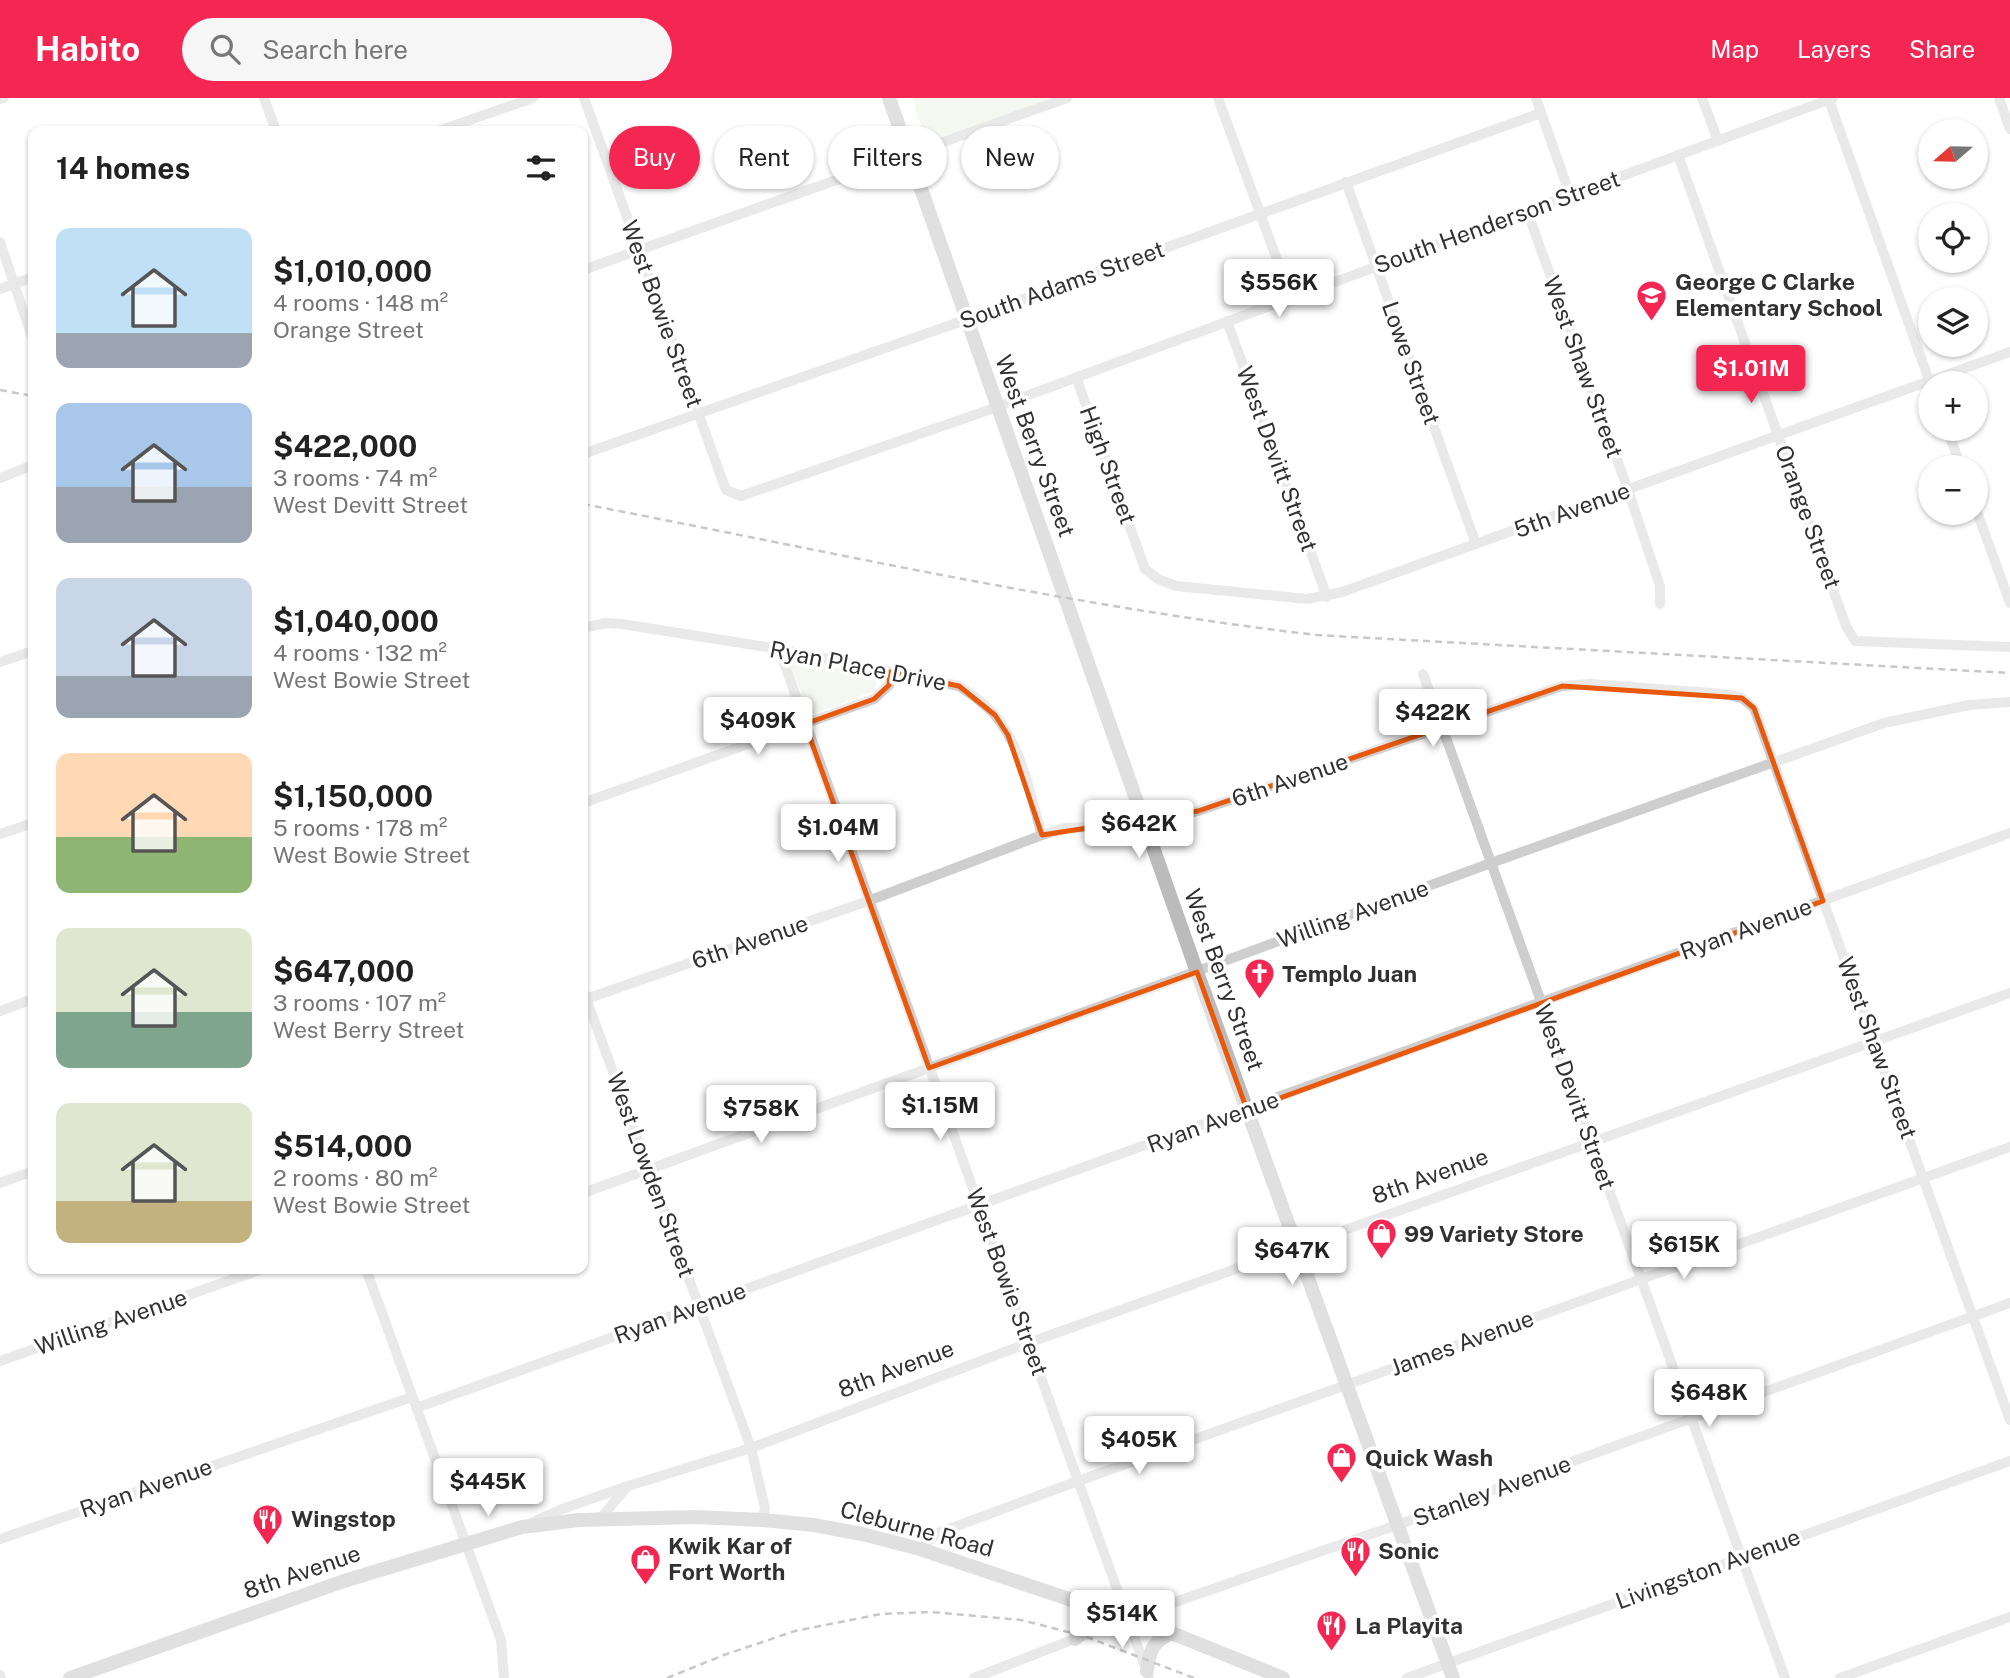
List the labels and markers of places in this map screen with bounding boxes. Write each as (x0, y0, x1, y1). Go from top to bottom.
pin: $556K (1230, 260, 1328, 319)
place label: George C Clarke Elementary School (1675, 268, 1883, 321)
school or university icon: George C Clarke Elementary School (1635, 278, 1669, 322)
pin: $1.01M (1694, 345, 1808, 405)
pin: $422K (1384, 690, 1482, 749)
pin: $409K (709, 698, 807, 757)
pin: $642K (1090, 800, 1188, 860)
pin: $1.04M (781, 804, 895, 864)
church icon: Templo Juan (1242, 957, 1276, 1001)
place label: Templo Juan (1282, 960, 1417, 987)
pin: $1.15M (883, 1082, 997, 1142)
pin: $758K (712, 1086, 810, 1145)
shop icon: 99 Variety Store (1364, 1217, 1398, 1261)
place label: 99 Variety Store (1404, 1220, 1584, 1247)
pin: $615K (1635, 1222, 1733, 1281)
pin: $647K (1243, 1228, 1341, 1287)
pin: $648K (1660, 1370, 1758, 1429)
pin: $405K (1090, 1416, 1188, 1476)
shop icon: Quick Wash (1325, 1441, 1359, 1485)
place label: Quick Wash (1365, 1444, 1493, 1471)
pin: $445K (439, 1458, 537, 1518)
restaurant icon: Wingstop (251, 1502, 285, 1546)
place label: Wingstop (291, 1505, 396, 1532)
place label: Kwik Kar of Fort Worth (668, 1532, 792, 1585)
restaurant icon: Sonic (1338, 1534, 1372, 1578)
place label: Sonic (1378, 1537, 1439, 1564)
shop icon: Kwik Kar of Fort Worth (628, 1542, 662, 1586)
pin: $514K (1073, 1590, 1171, 1650)
restaurant icon: La Playita (1315, 1609, 1349, 1653)
place label: La Playita (1355, 1612, 1463, 1639)

